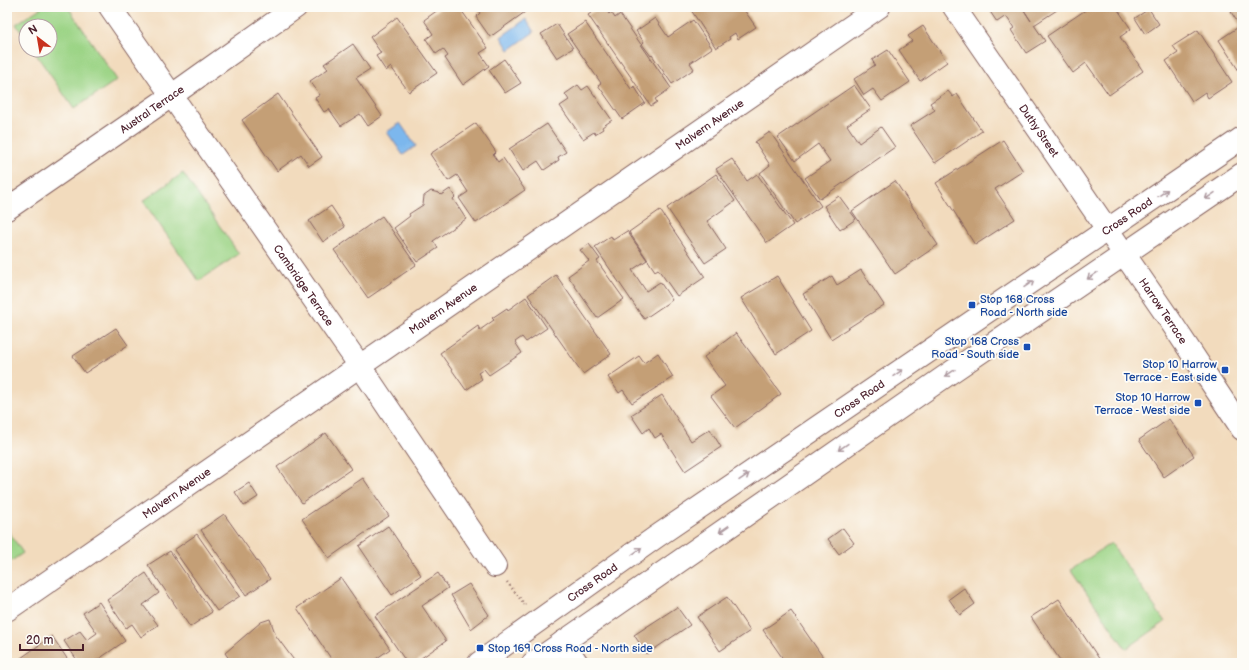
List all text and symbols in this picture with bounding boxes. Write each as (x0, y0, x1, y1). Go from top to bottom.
north arrow (18, 18, 58, 58)
text: N (26, 22, 40, 38)
street label: Austral Terrace (118, 83, 187, 136)
street label: Malvern Avenue (673, 96, 747, 153)
street label: Duthy Street (1016, 102, 1062, 160)
one-way arrow (1157, 188, 1169, 196)
one-way arrow (1205, 192, 1216, 200)
street label: Cross Road (1099, 195, 1155, 239)
street label: Cambridge Terrace (270, 242, 336, 329)
one-way arrow (1087, 272, 1098, 280)
street label: Harrow Terrace (1136, 276, 1190, 347)
one-way arrow (1023, 280, 1034, 288)
street label: Malvern Avenue (407, 281, 480, 337)
place label: Stop 168 Cross Road - North side (980, 293, 1068, 319)
marker: Stop 168 Cross Road - North side (967, 300, 977, 310)
place label: Stop 168 Cross Road - South side (931, 335, 1020, 361)
marker: Stop 168 Cross Road - South side (1022, 342, 1032, 352)
place label: Stop 10 Harrow Terrace - East side (1124, 358, 1218, 384)
marker: Stop 10 Harrow Terrace - East side (1220, 365, 1230, 375)
one-way arrow (892, 369, 903, 377)
one-way arrow (944, 369, 955, 377)
street label: Cross Road (832, 377, 887, 421)
place label: Stop 10 Harrow Terrace - West side (1094, 391, 1191, 417)
marker: Stop 10 Harrow Terrace - West side (1193, 398, 1203, 408)
one-way arrow (837, 443, 848, 451)
street label: Malvern Avenue (140, 465, 214, 521)
one-way arrow (738, 473, 750, 481)
one-way arrow (719, 525, 730, 533)
one-way arrow (631, 547, 642, 555)
street label: Cross Road (565, 561, 620, 605)
scale bar (20, 626, 83, 652)
text: 20 m (26, 633, 53, 648)
place label: Stop 169 Cross Road - North side (488, 642, 653, 655)
marker: Stop 169 Cross Road - North side (475, 643, 485, 653)

